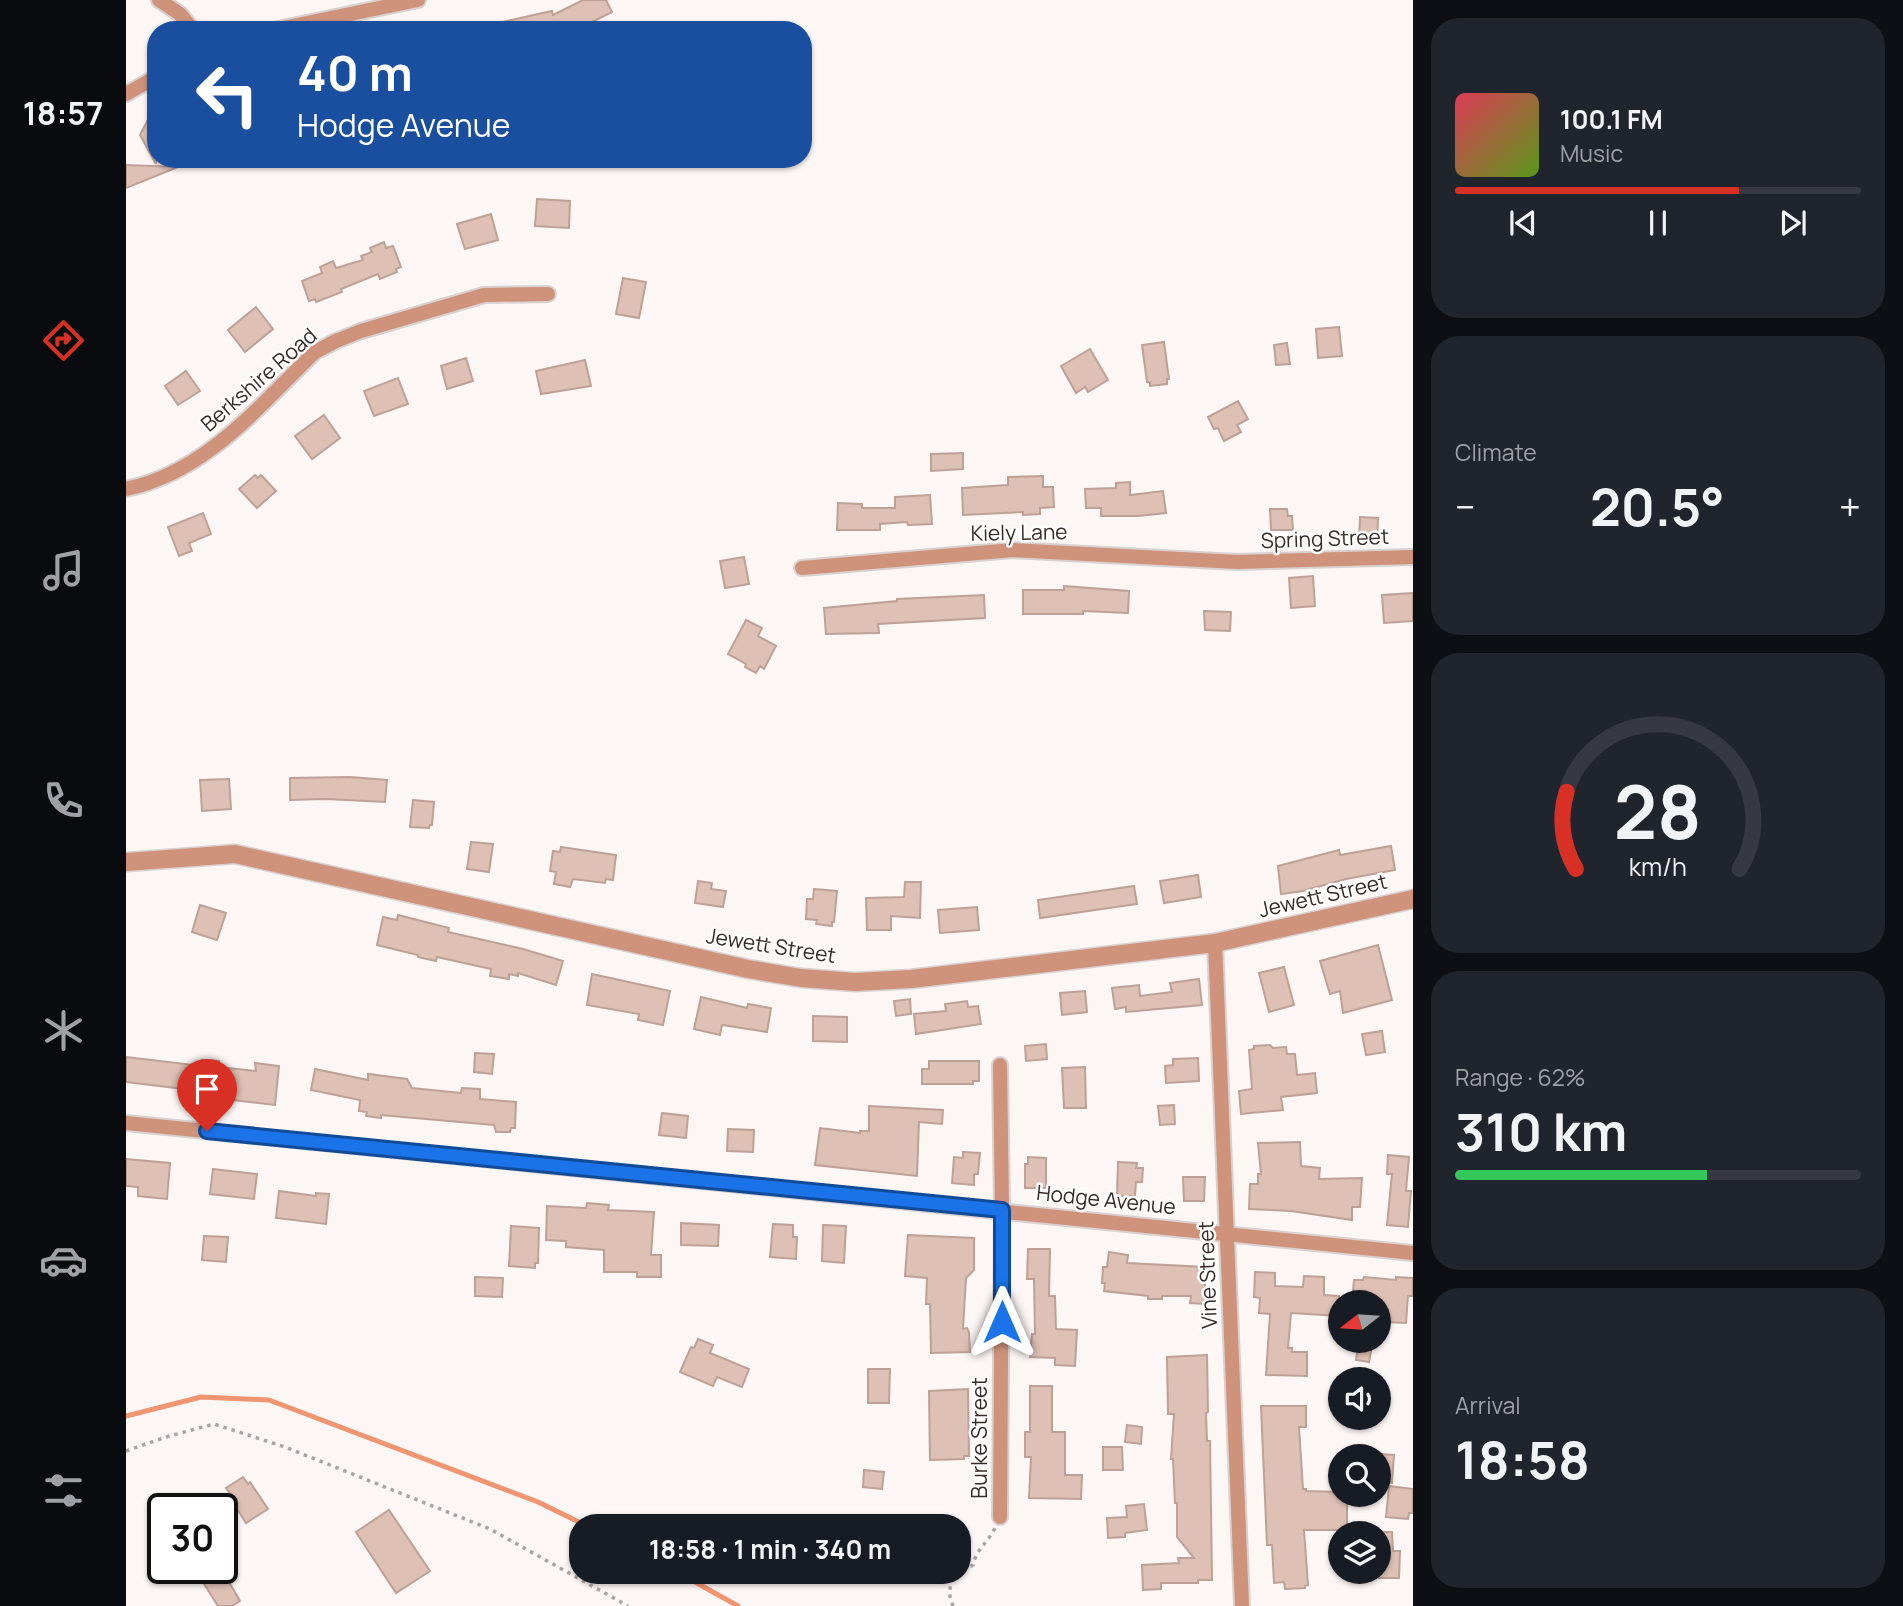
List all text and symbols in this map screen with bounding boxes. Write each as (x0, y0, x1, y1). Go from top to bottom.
text: 40 m (297, 39, 413, 106)
icon: left (182, 49, 273, 140)
text: 18:57 (23, 91, 103, 135)
text: 100.1 FM (1560, 101, 1663, 137)
text: Hodge Avenue (297, 103, 510, 147)
text: Music (1560, 137, 1623, 169)
icon: previous (1504, 204, 1542, 242)
icon: pause (1639, 204, 1677, 242)
icon: next (1774, 204, 1812, 242)
icon: directions (39, 316, 88, 365)
street label: Berkshire Road (194, 321, 322, 437)
text: Climate (1455, 436, 1537, 468)
text: 20.5° (1590, 471, 1725, 542)
text: − (1455, 480, 1476, 532)
text: + (1839, 480, 1861, 532)
street label: Kiely Lane (970, 517, 1068, 547)
street label: Spring Street (1260, 522, 1390, 554)
icon: music (39, 546, 88, 595)
text: 28 (1614, 761, 1702, 861)
icon: phone (39, 776, 88, 825)
text: km/h (1629, 849, 1687, 884)
street label: Jewett Street (1256, 867, 1390, 923)
street label: Jewett Street (704, 921, 838, 969)
icon: climate (39, 1006, 88, 1055)
pin (177, 1059, 237, 1131)
text: Range · 62% (1455, 1061, 1586, 1093)
icon: arrive (188, 1070, 226, 1108)
text: 310 km (1455, 1096, 1627, 1167)
street label: Hodge Avenue (1035, 1178, 1177, 1220)
street label: Vine Street (1191, 1221, 1223, 1329)
icon: car (39, 1236, 88, 1285)
position arrow (965, 1285, 1039, 1359)
north arrow (1328, 1290, 1391, 1353)
map controls (1328, 1290, 1391, 1584)
button: sound (1328, 1367, 1391, 1430)
street label: Burke Street (965, 1377, 993, 1499)
text: Arrival (1455, 1389, 1521, 1421)
text: 18:58 (1455, 1424, 1590, 1495)
button: search (1328, 1444, 1391, 1507)
icon: filters (39, 1466, 88, 1515)
speed limit sign: 30 (147, 1493, 238, 1584)
button: layers (1328, 1521, 1391, 1584)
text: 18:58 · 1 min · 340 m (649, 1531, 891, 1567)

